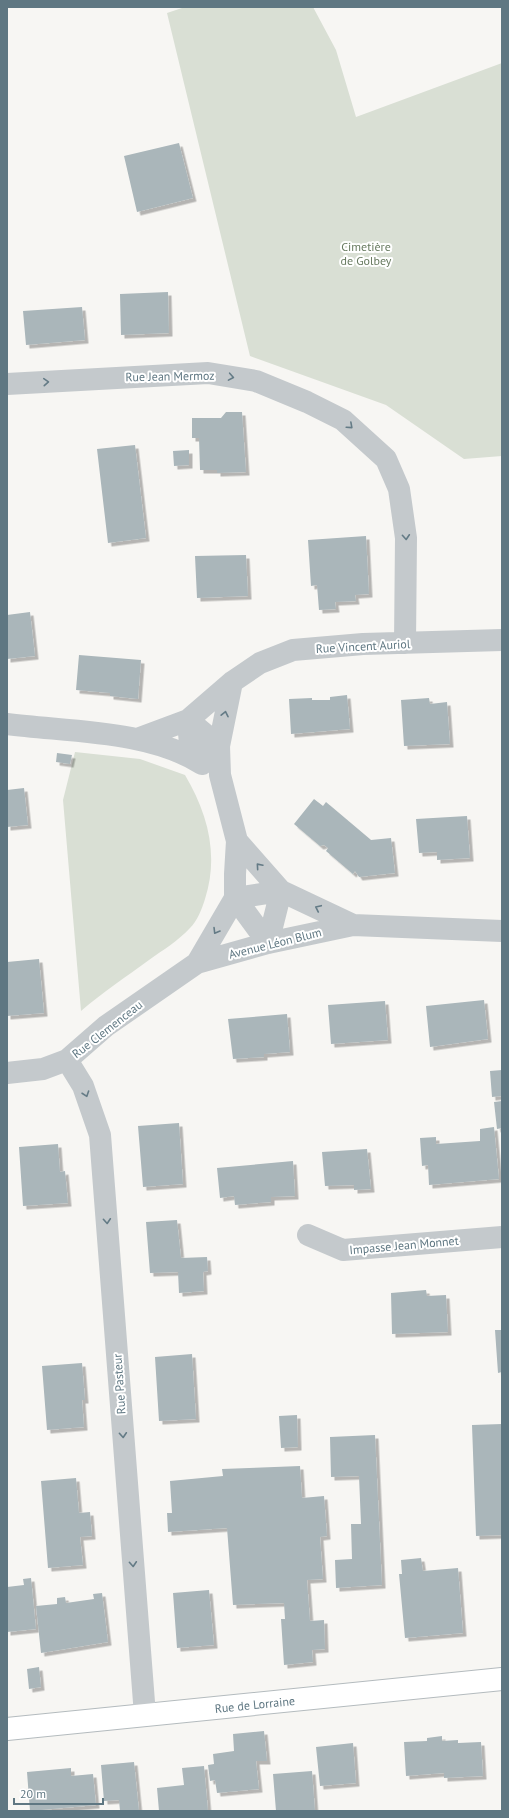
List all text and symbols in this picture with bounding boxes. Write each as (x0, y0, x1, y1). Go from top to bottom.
park label: Cimetière de Golbey (341, 239, 392, 268)
street label: Rue Jean Mermoz (125, 368, 215, 384)
one-way arrow (228, 372, 234, 381)
one-way arrow (43, 378, 49, 386)
one-way arrow (345, 422, 353, 429)
one-way arrow (401, 534, 410, 541)
street label: Rue Vincent Auriol (315, 636, 411, 656)
one-way arrow (221, 711, 229, 717)
one-way arrow (257, 863, 264, 871)
one-way arrow (314, 905, 322, 913)
street label: Avenue Léon Blum (227, 924, 323, 962)
one-way arrow (214, 927, 221, 934)
street label: Rue Clemenceau (69, 997, 145, 1061)
one-way arrow (81, 1090, 90, 1097)
one-way arrow (102, 1218, 111, 1224)
street label: Impasse Jean Monnet (349, 1233, 459, 1257)
street label: Rue Pasteur (109, 1353, 129, 1415)
one-way arrow (119, 1432, 128, 1438)
one-way arrow (129, 1561, 138, 1567)
street label: Rue de Lorraine (214, 1692, 296, 1715)
scale bar (14, 1780, 103, 1806)
text: 20 m (20, 1786, 46, 1801)

